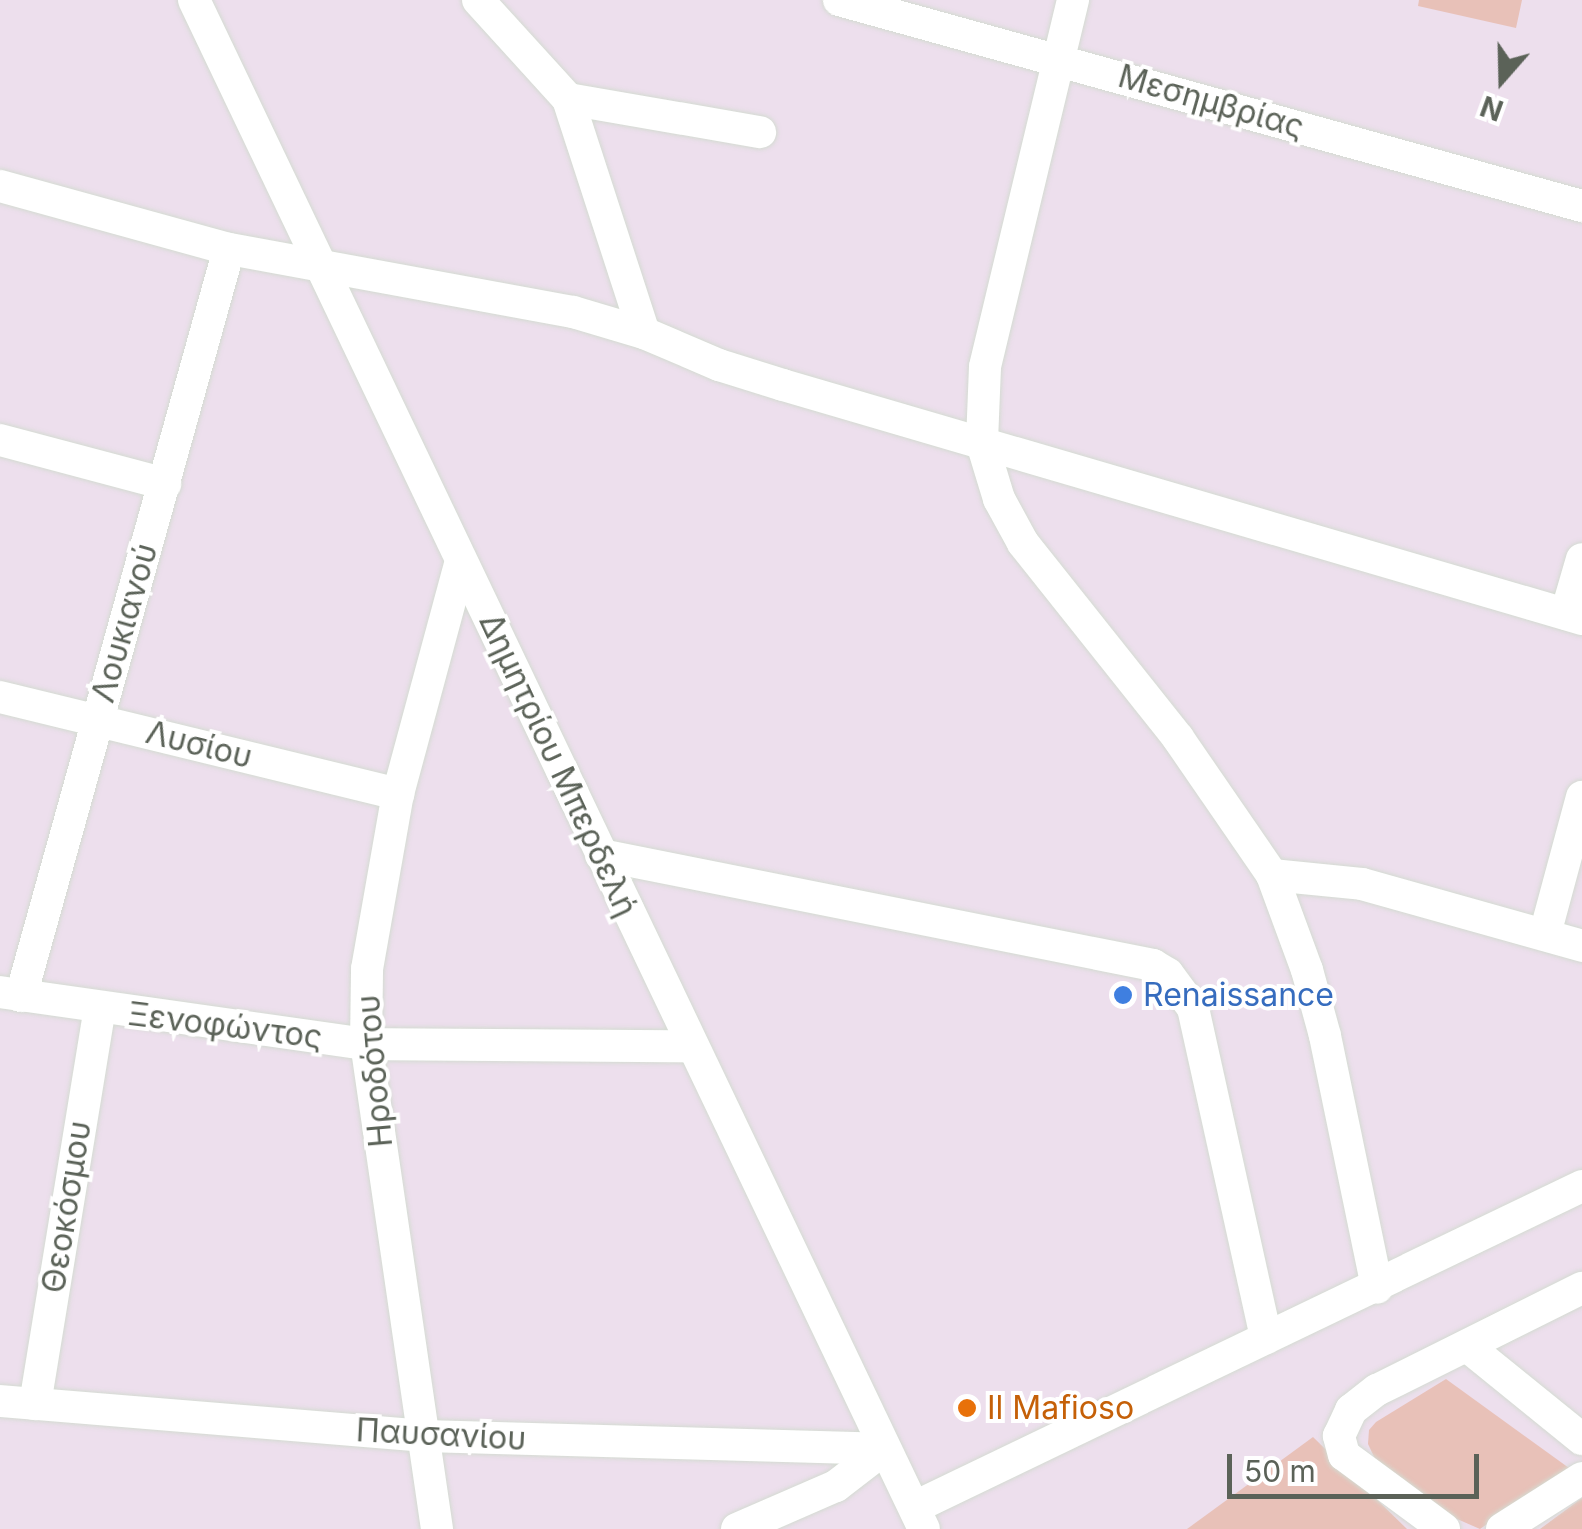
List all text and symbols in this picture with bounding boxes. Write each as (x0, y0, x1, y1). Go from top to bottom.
north arrow (1452, 30, 1552, 130)
street label: Μεσημβρίας (1114, 57, 1308, 147)
text: N (1476, 89, 1508, 128)
street label: Λουκιανού (84, 539, 166, 707)
street label: Δημητρίου Μπερδελή (471, 607, 645, 923)
street label: Λυσίου (142, 713, 256, 777)
place label: Renaissance (1143, 976, 1334, 1014)
marker: Renaissance (1112, 984, 1134, 1006)
street label: Ηροδότου (349, 993, 401, 1149)
street label: Ξενοφώντος (126, 995, 324, 1057)
street label: Θεοκόσμου (34, 1118, 100, 1296)
place label: Il Mafioso (987, 1389, 1134, 1427)
marker: Il Mafioso (956, 1397, 978, 1419)
street label: Παυσανίου (355, 1411, 527, 1459)
scale bar (1232, 1434, 1484, 1496)
text: 50 m (1244, 1453, 1316, 1489)

